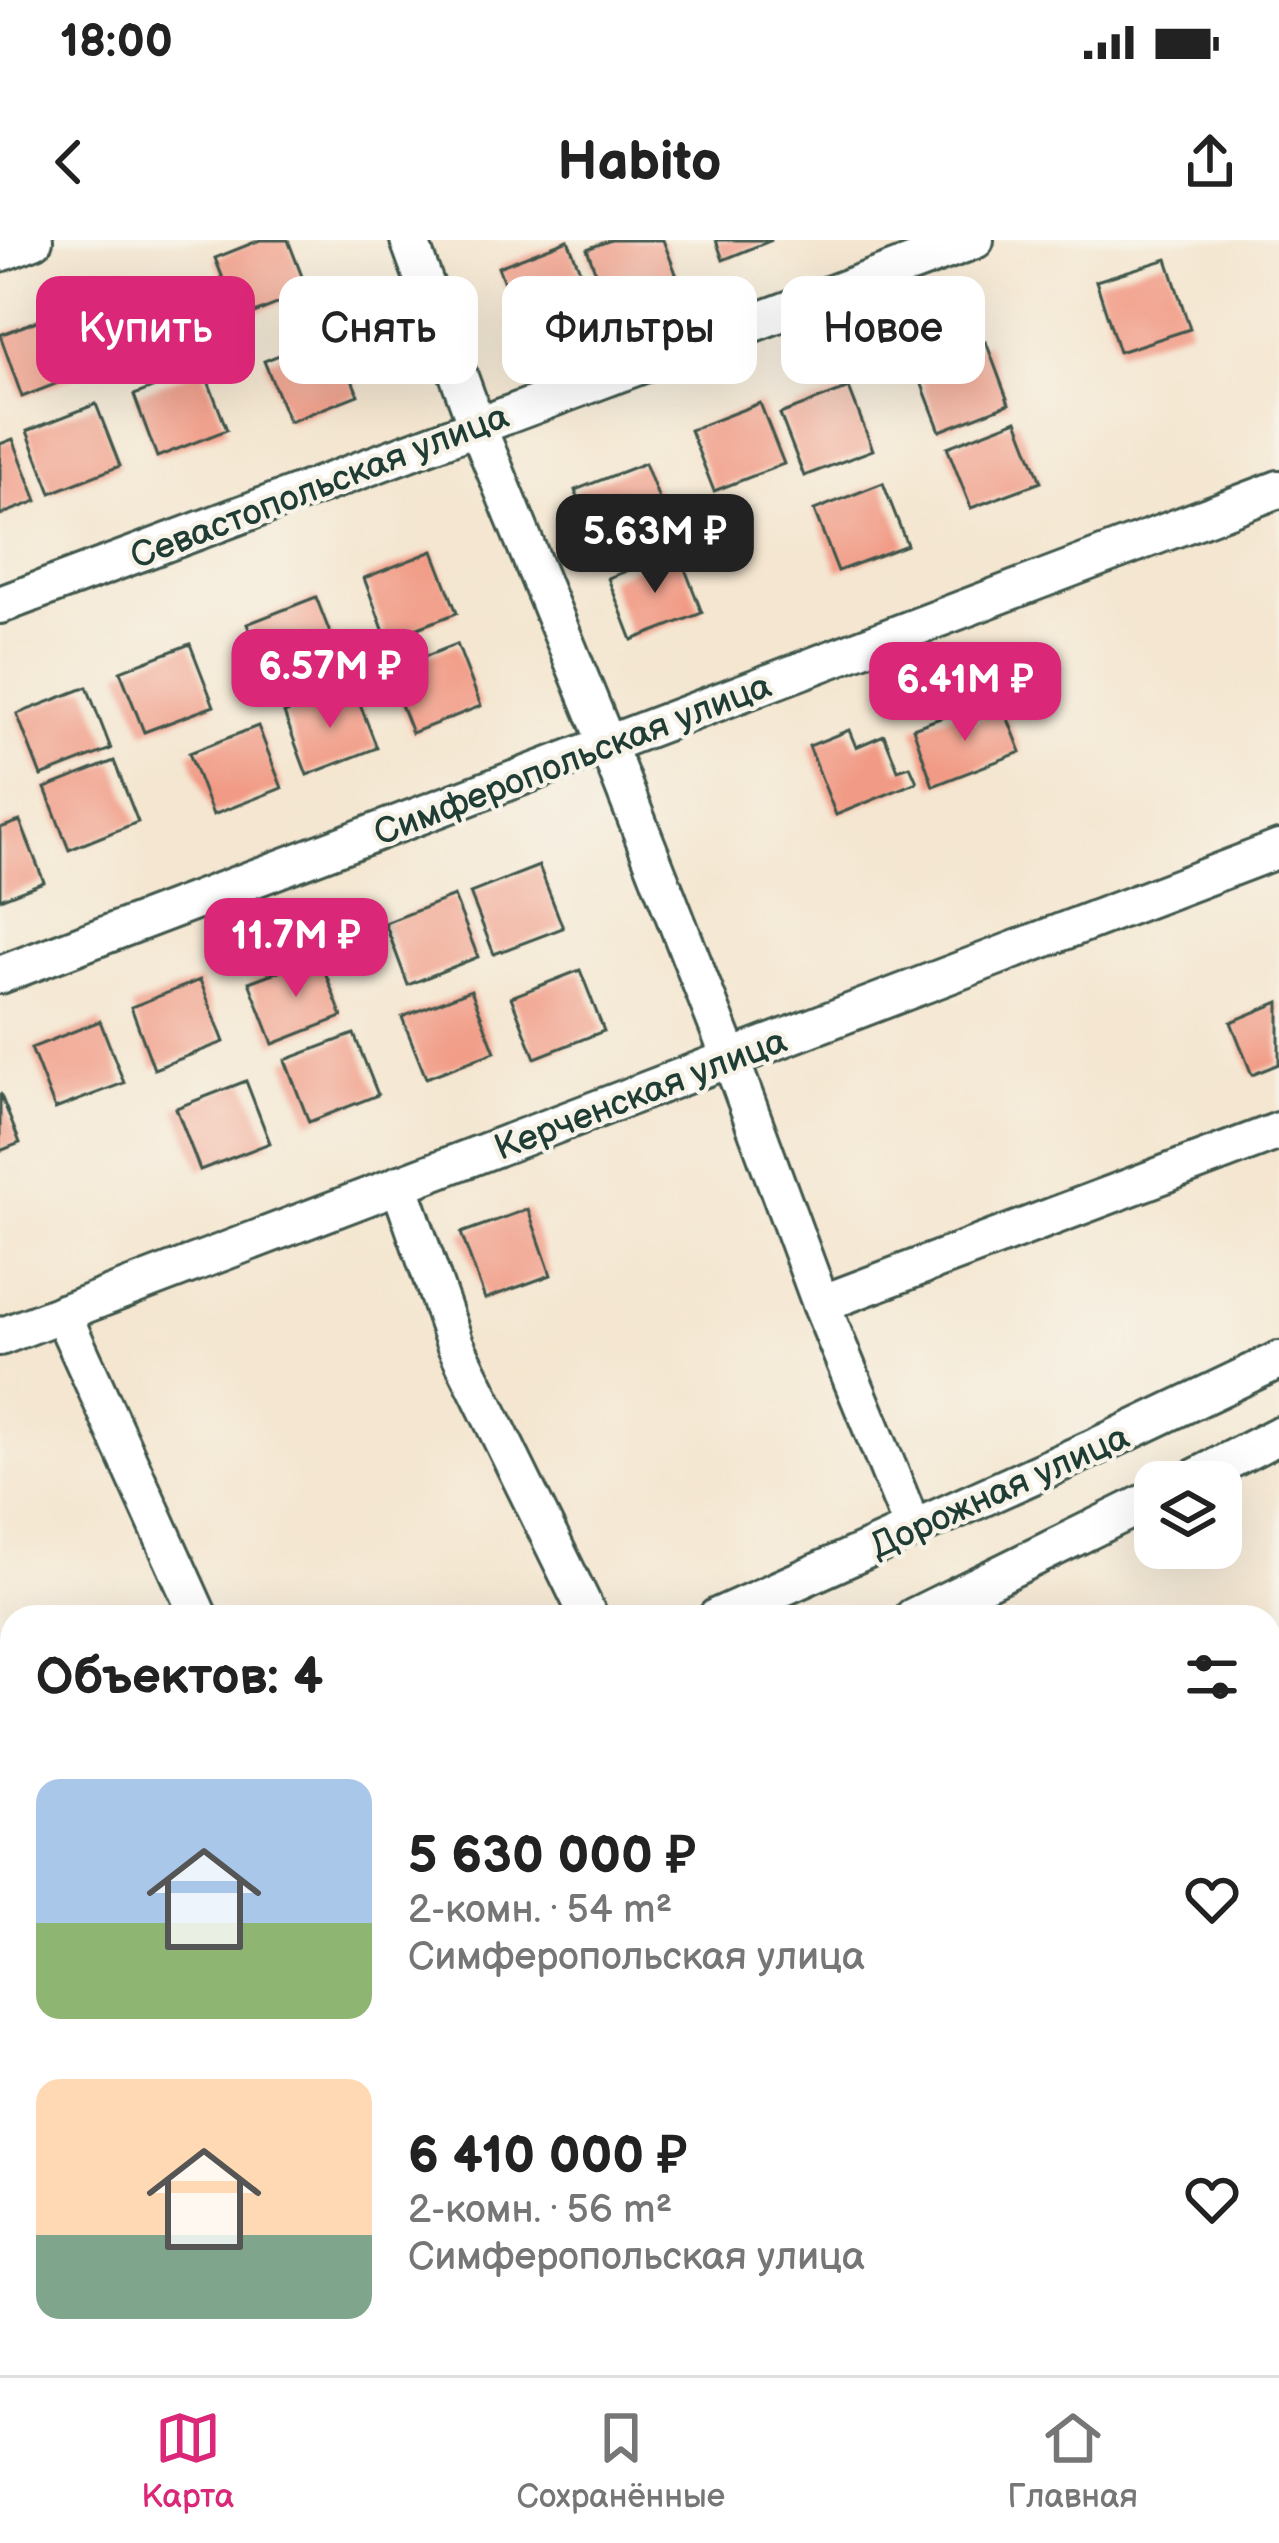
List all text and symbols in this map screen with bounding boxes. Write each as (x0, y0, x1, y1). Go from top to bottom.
text: 18:00 (60, 15, 173, 70)
icon: back (36, 129, 102, 195)
icon: share (1177, 129, 1243, 195)
text: Habito (558, 130, 721, 195)
chip: Купить (36, 276, 255, 384)
chip: Снять (279, 276, 478, 384)
chip: Фильтры (502, 276, 757, 384)
chip: Новое (781, 276, 985, 384)
street label: Севастопольская улица (125, 395, 515, 579)
pin: 5.63M ₽ (544, 494, 766, 596)
text: 5.63M ₽ (583, 509, 727, 556)
pin: 6.57M ₽ (219, 629, 441, 731)
pin: 6.41M ₽ (854, 642, 1076, 744)
text: 6.57M ₽ (258, 644, 402, 691)
text: 6.41M ₽ (896, 657, 1034, 704)
street label: Симферопольская улица (368, 665, 777, 856)
pin: 11.7M ₽ (185, 898, 407, 1000)
text: 11.7M ₽ (231, 913, 361, 960)
street label: Керченская улица (489, 1020, 793, 1171)
street label: Дорожная улица (864, 1416, 1136, 1569)
map controls (1134, 1461, 1242, 1569)
button: layers (1134, 1461, 1242, 1569)
icon: filters (1179, 1644, 1245, 1710)
text: Объектов: 4 (36, 1647, 323, 1708)
text: 5 630 000 ₽ (408, 1826, 696, 1887)
icon: home (132, 1827, 276, 1971)
icon: heart (1179, 1866, 1245, 1932)
text: 2-комн. · 54 m² (408, 1887, 672, 1934)
text: Симферопольская улица (408, 1934, 865, 1981)
text: 6 410 000 ₽ (408, 2126, 687, 2187)
icon: home (132, 2127, 276, 2271)
icon: heart (1179, 2166, 1245, 2232)
text: 2-комн. · 56 m² (408, 2187, 672, 2234)
text: Симферопольская улица (408, 2234, 865, 2281)
tab: Карта (141, 2405, 234, 2517)
tab: Сохранённые (517, 2405, 725, 2517)
tab: Главная (1008, 2405, 1138, 2517)

